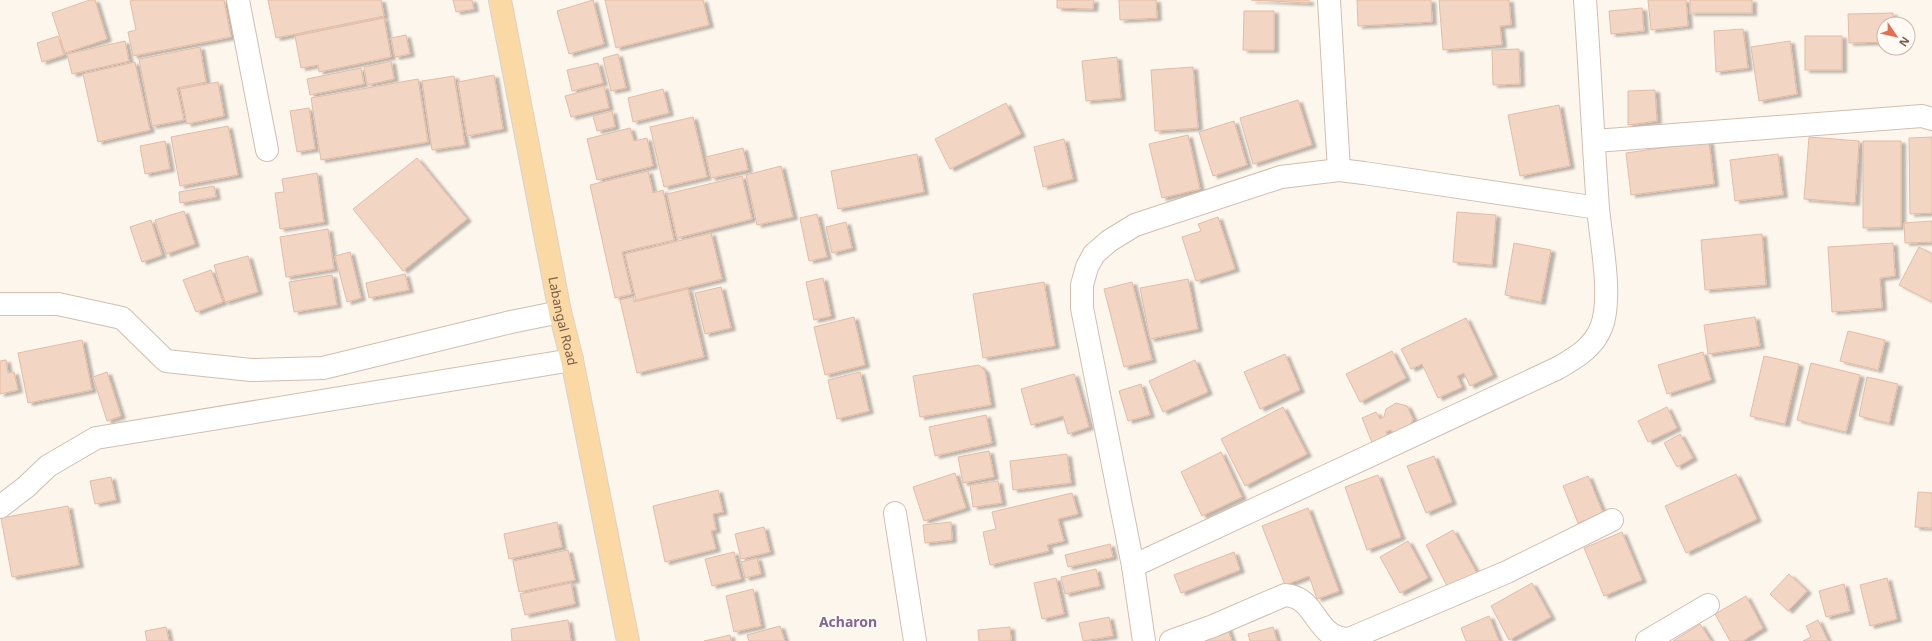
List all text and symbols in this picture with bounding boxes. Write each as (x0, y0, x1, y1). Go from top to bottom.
north arrow (1876, 16, 1916, 56)
text: N (1896, 34, 1913, 50)
street label: Labangal Road (544, 275, 582, 367)
district label: Acharon (819, 612, 877, 631)

